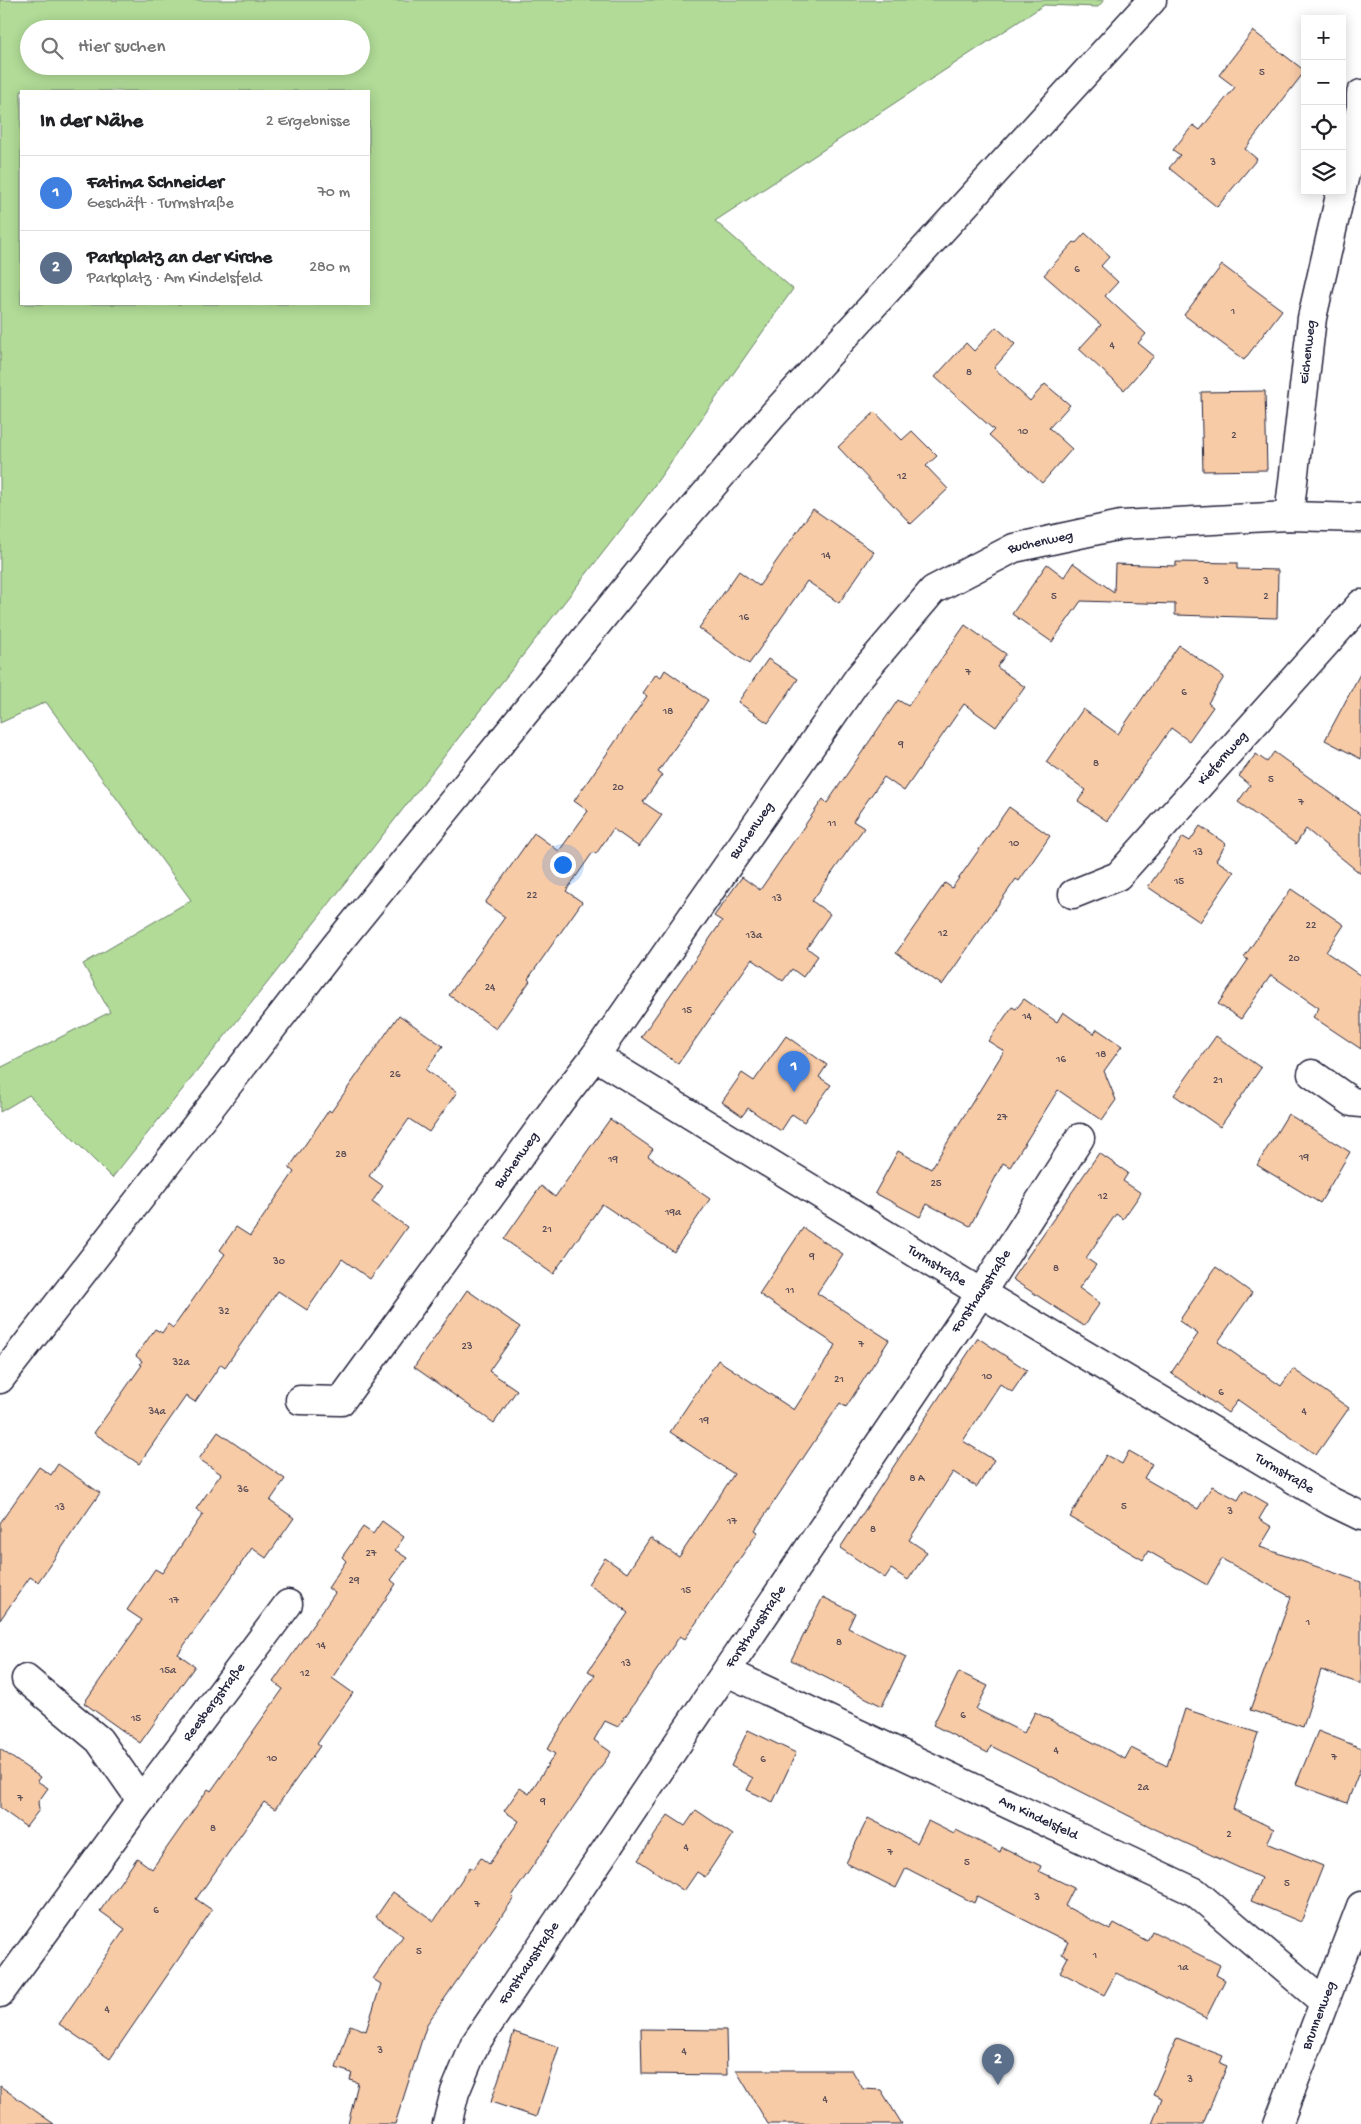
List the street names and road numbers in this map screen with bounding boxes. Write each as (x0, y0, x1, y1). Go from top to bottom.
street label: Eichenweg (1296, 319, 1320, 385)
street label: Buchenweg (1004, 527, 1075, 559)
street label: Kiefernweg (1194, 728, 1252, 789)
street label: Buchenweg (726, 799, 778, 863)
street label: Buchenweg (490, 1129, 543, 1193)
street label: Turmstraße (903, 1241, 970, 1291)
street label: Forsthausstraße (947, 1246, 1015, 1337)
street label: Turmstraße (1251, 1449, 1318, 1498)
street label: Forsthausstraße (721, 1581, 791, 1673)
street label: Reesbergstraße (179, 1659, 250, 1745)
street label: Am Kindelsfeld (996, 1792, 1082, 1845)
street label: Forsthausstraße (495, 1918, 564, 2009)
street label: Brunnenweg (1298, 1979, 1340, 2053)

